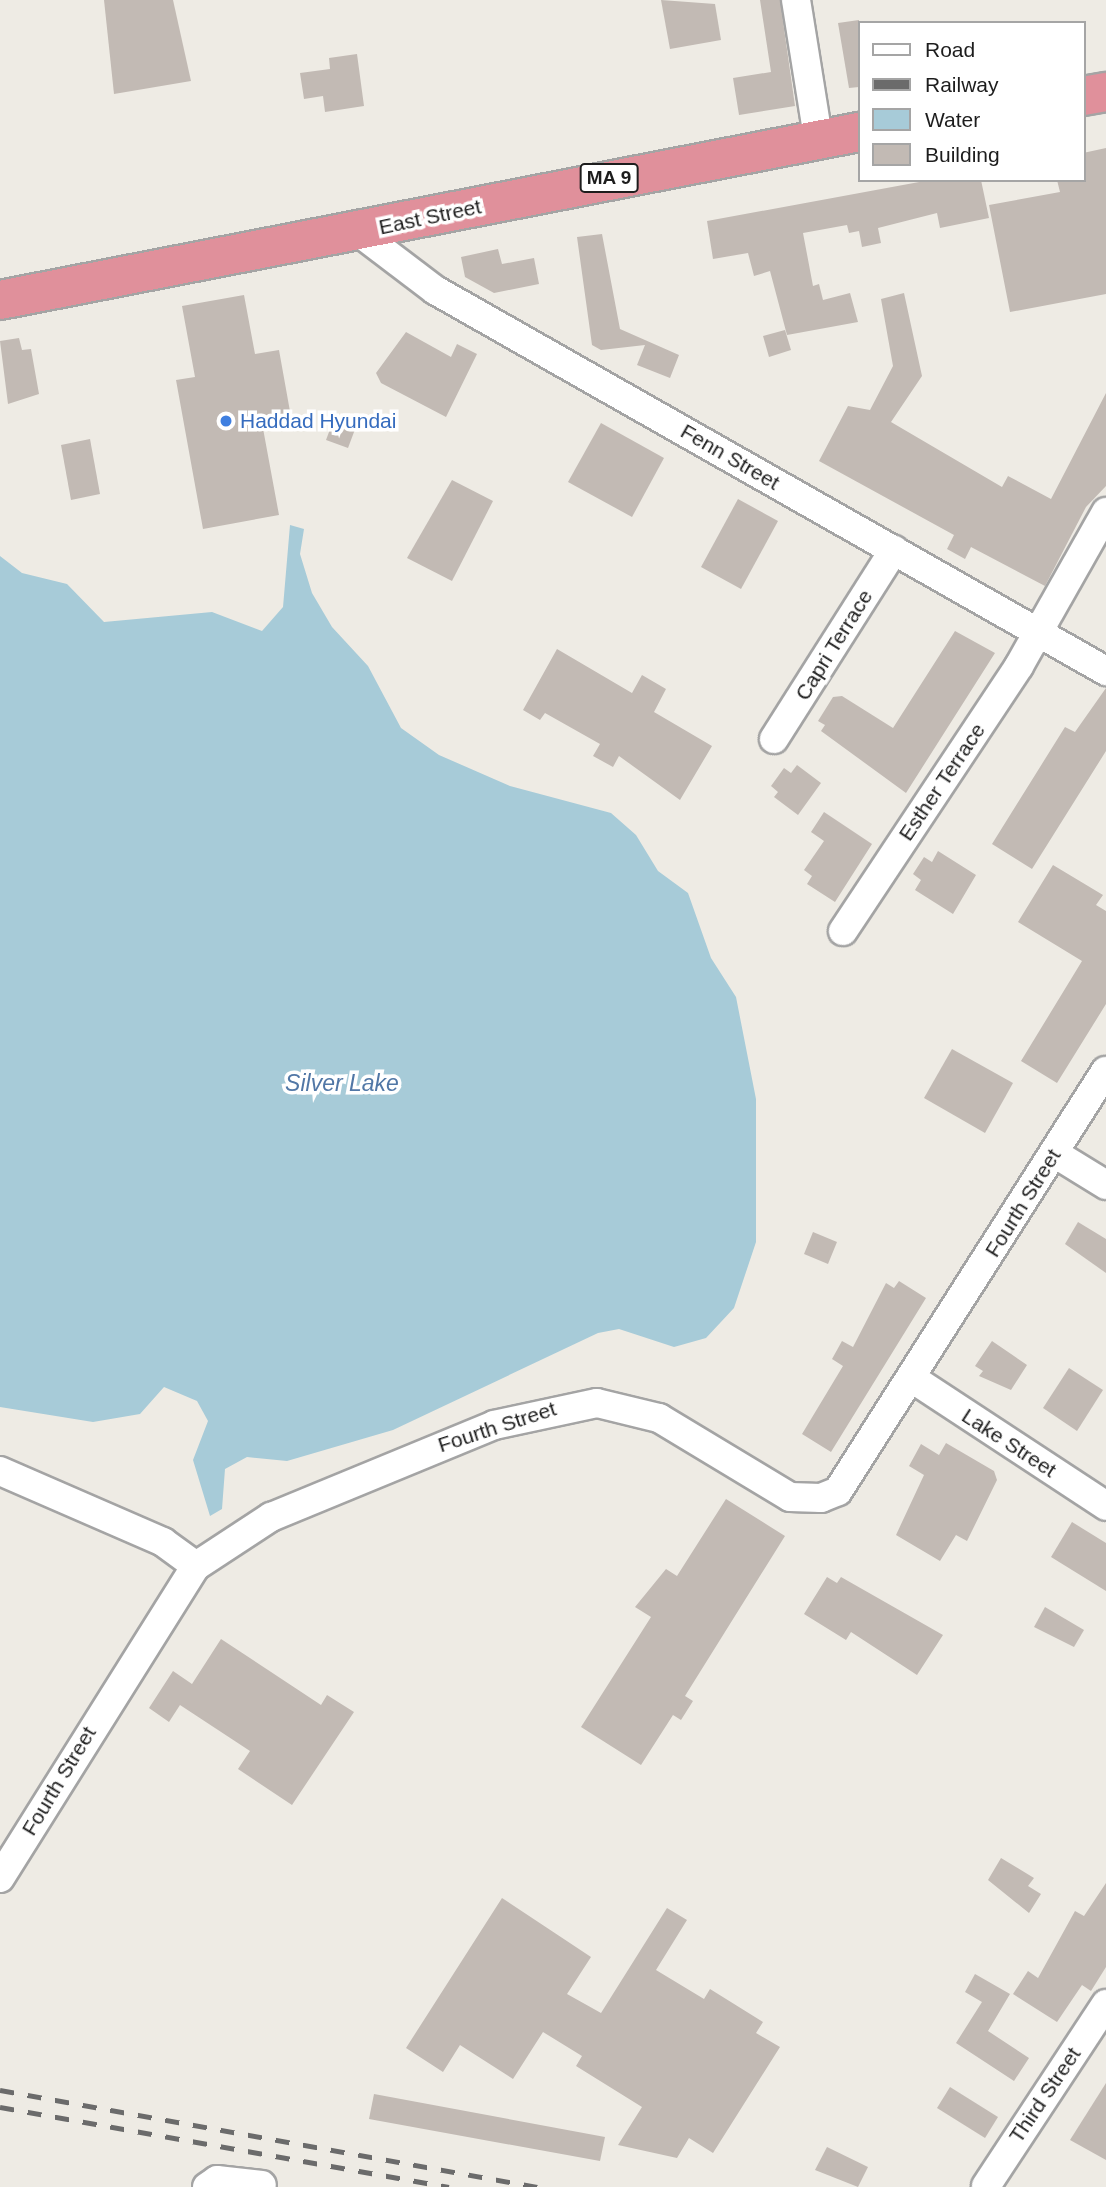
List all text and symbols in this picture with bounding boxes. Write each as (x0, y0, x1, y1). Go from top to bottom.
legend (858, 21, 1085, 182)
text: Road (925, 38, 975, 61)
text: Railway (925, 73, 999, 96)
text: Water (925, 108, 980, 131)
text: Building (925, 143, 1000, 166)
road number: MA 9 (579, 162, 639, 194)
street label: East Street (377, 194, 483, 240)
place label: Haddad Hyundai (240, 408, 396, 434)
marker: Haddad Hyundai (218, 413, 234, 429)
street label: Fenn Street (676, 419, 784, 495)
street label: Capri Terrace (790, 585, 878, 705)
street label: Esther Terrace (893, 718, 991, 846)
water label: Silver Lake (285, 1069, 399, 1097)
street label: Fourth Street (980, 1144, 1066, 1262)
street label: Fourth Street (435, 1396, 559, 1458)
street label: Lake Street (957, 1403, 1061, 1483)
street label: Fourth Street (17, 1722, 101, 1840)
street label: Third Street (1004, 2042, 1086, 2148)

